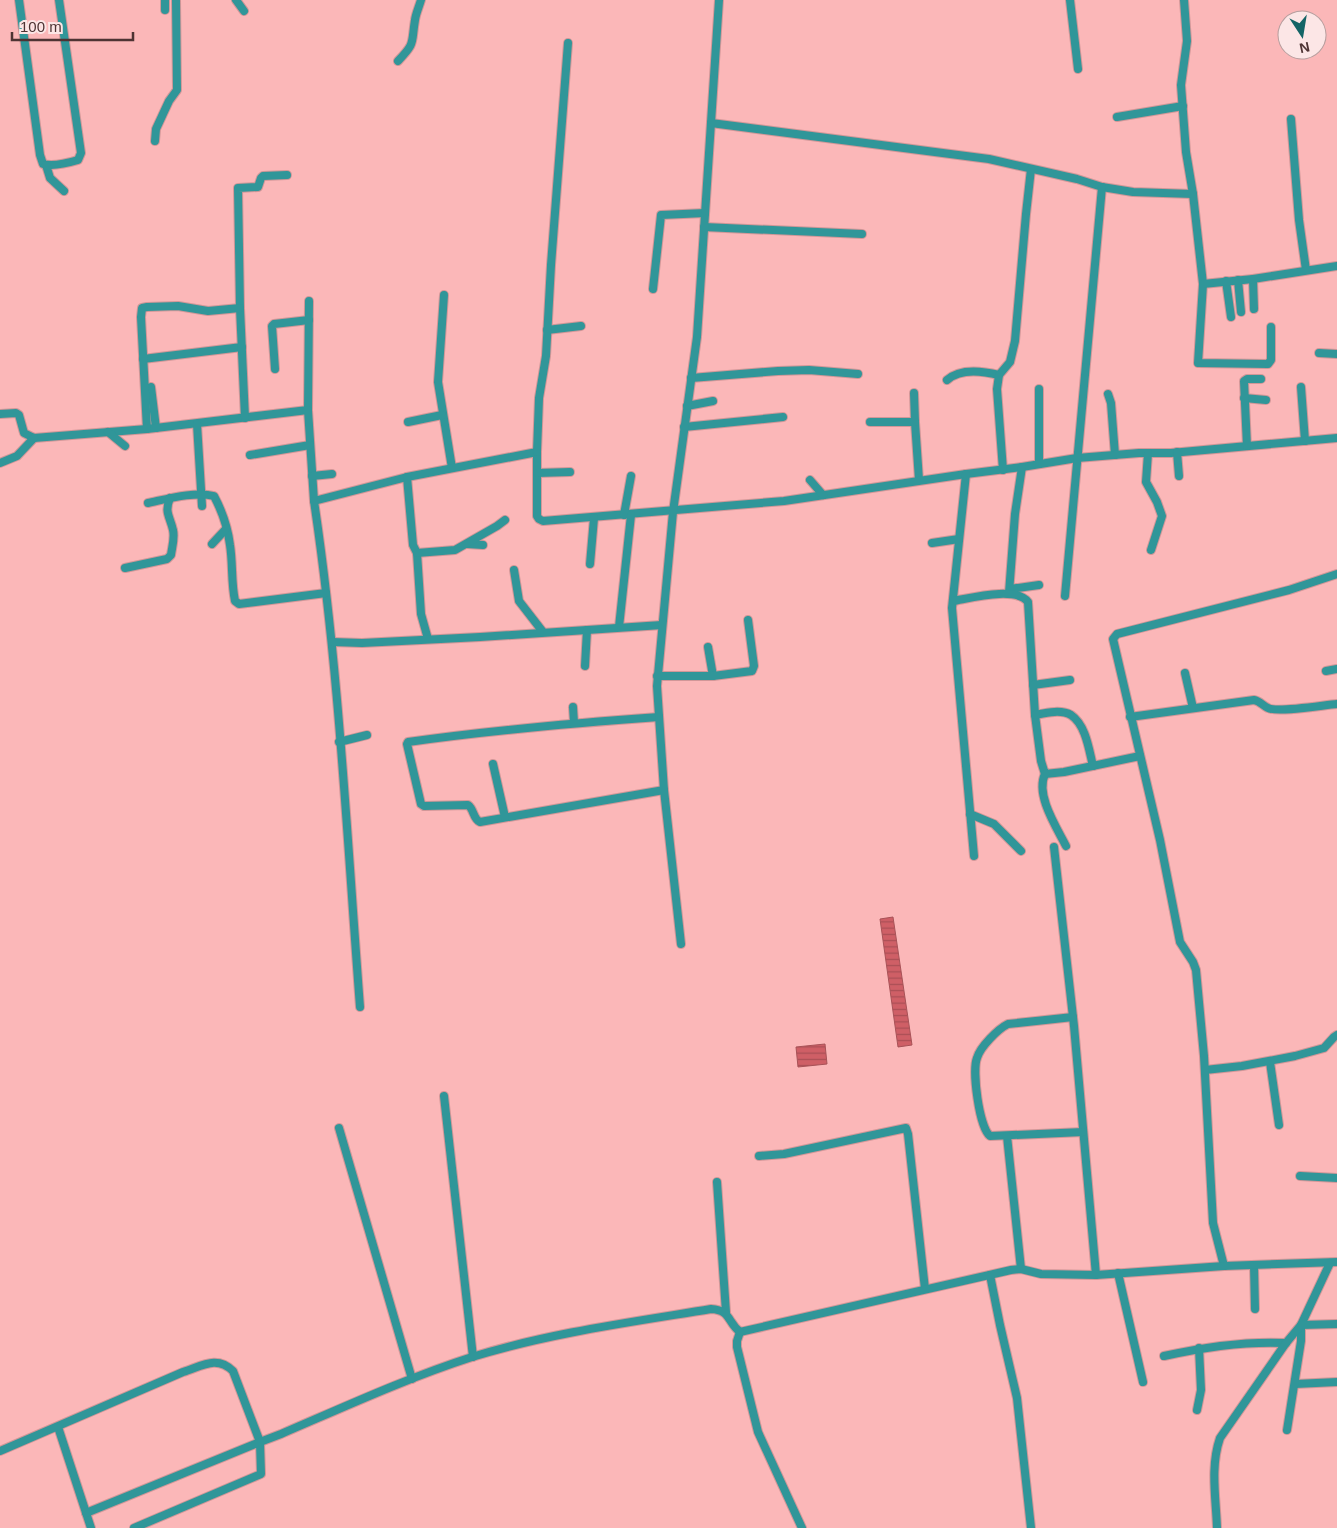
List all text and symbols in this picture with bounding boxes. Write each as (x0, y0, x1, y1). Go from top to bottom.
scale bar (12, 10, 134, 42)
north arrow (1277, 10, 1327, 60)
text: 100 m (20, 18, 62, 35)
text: N (1298, 39, 1311, 57)

